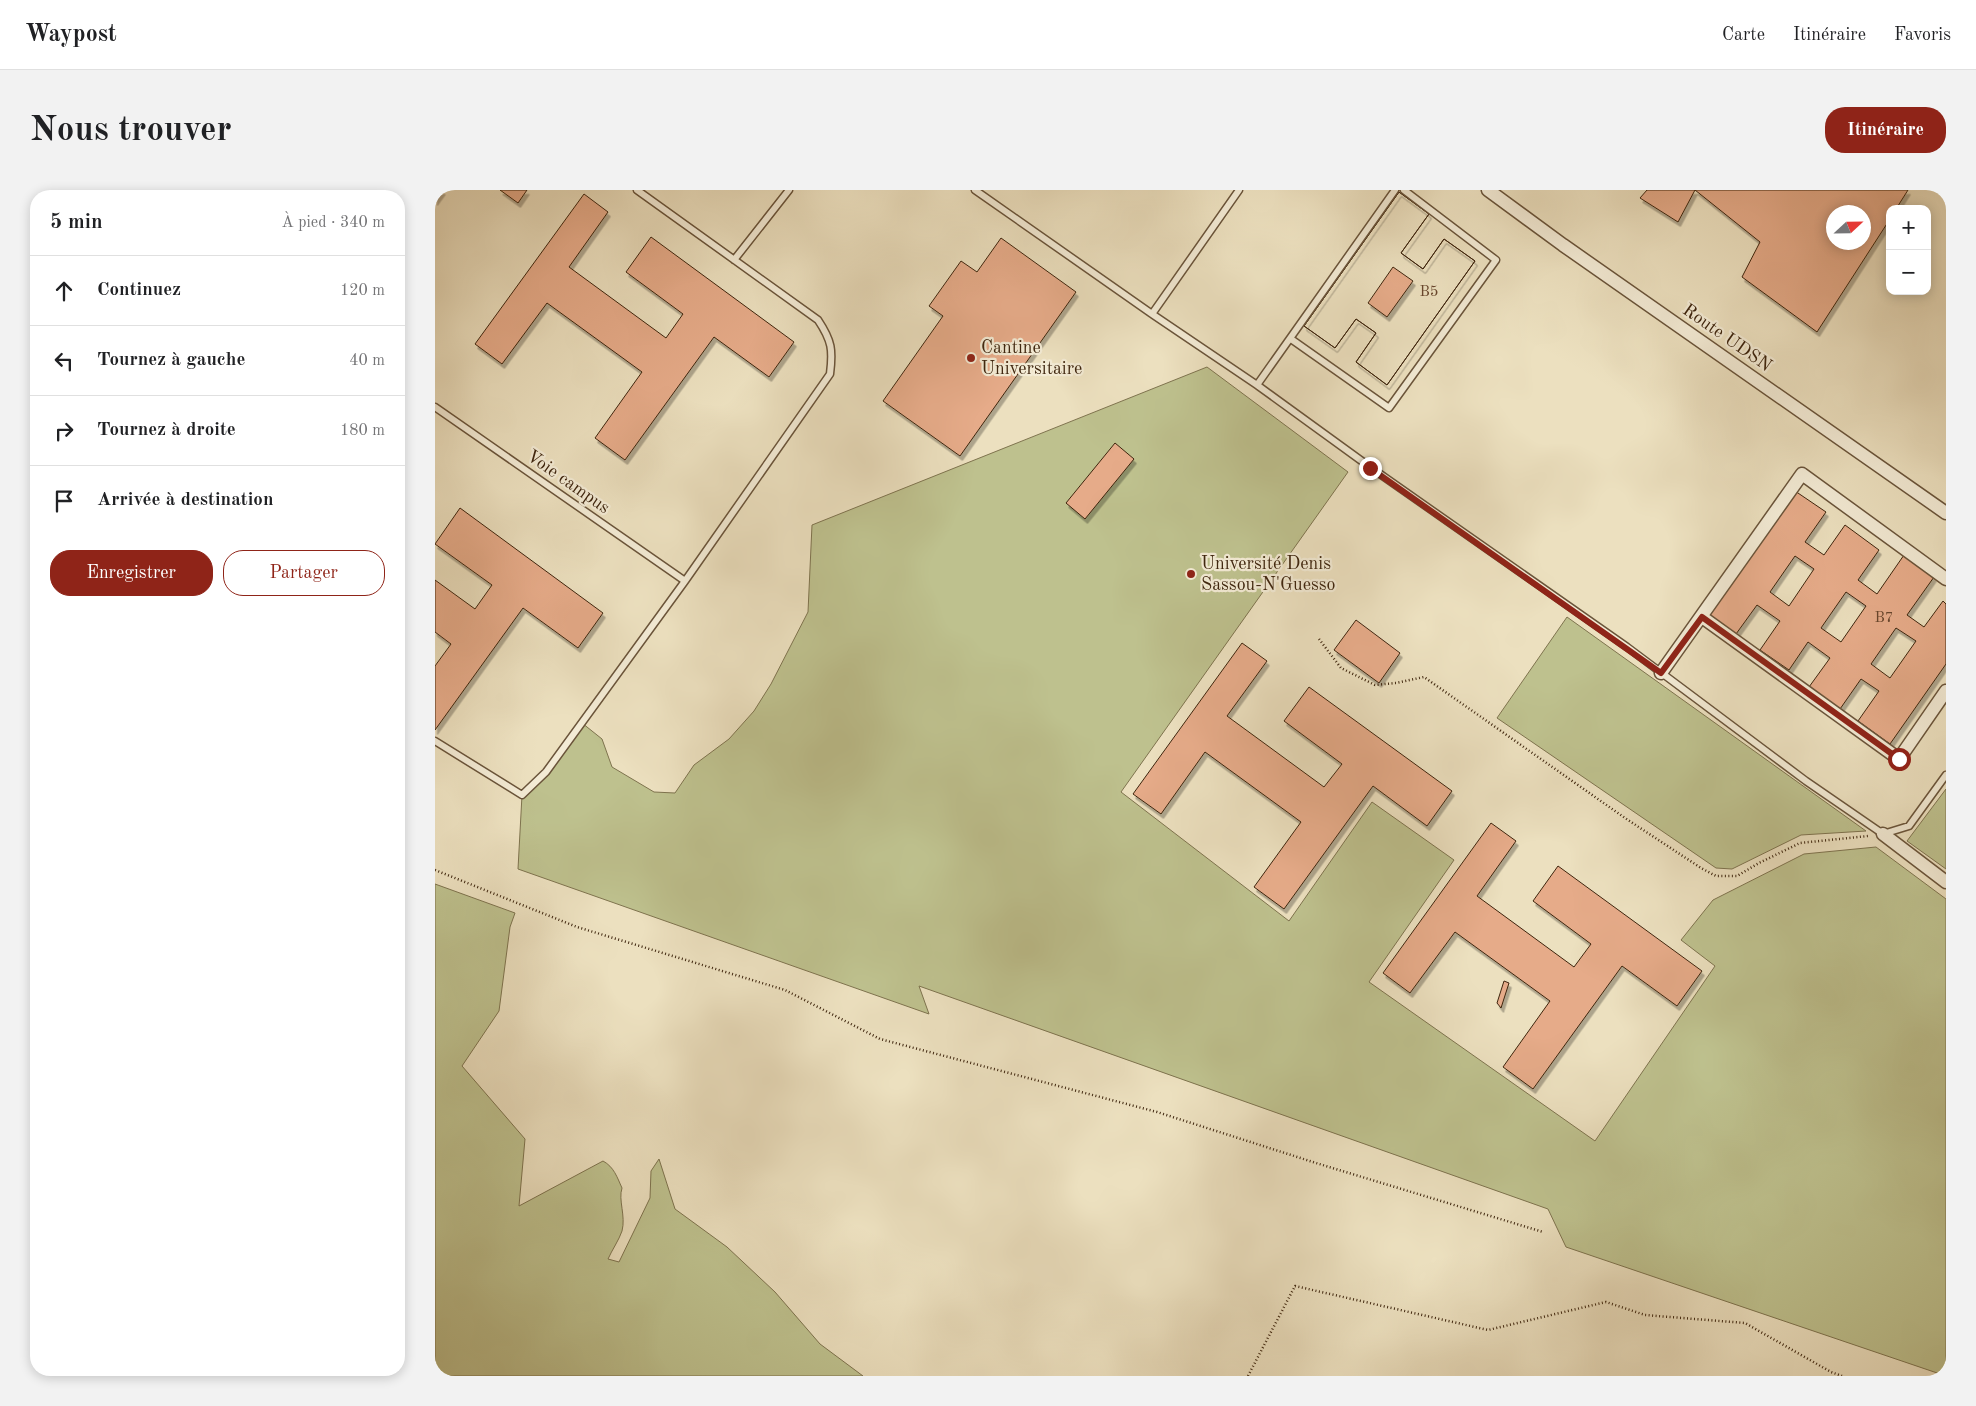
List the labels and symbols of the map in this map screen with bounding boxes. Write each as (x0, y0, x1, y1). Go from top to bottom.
north arrow (1826, 205, 1871, 250)
house number: B5 (1419, 285, 1439, 300)
street label: Route UDSN (1679, 301, 1775, 375)
place label: Cantine Universitaire (981, 339, 1082, 378)
marker: Cantine Universitaire (965, 352, 977, 364)
street label: Voie campus (523, 447, 613, 517)
route end (1359, 457, 1382, 480)
place label: Université Denis Sassou-N'Guesso (1201, 555, 1336, 594)
marker: Université Denis Sassou-N'Guesso (1185, 568, 1197, 580)
house number: B7 (1874, 611, 1894, 626)
route start (1888, 748, 1911, 771)

